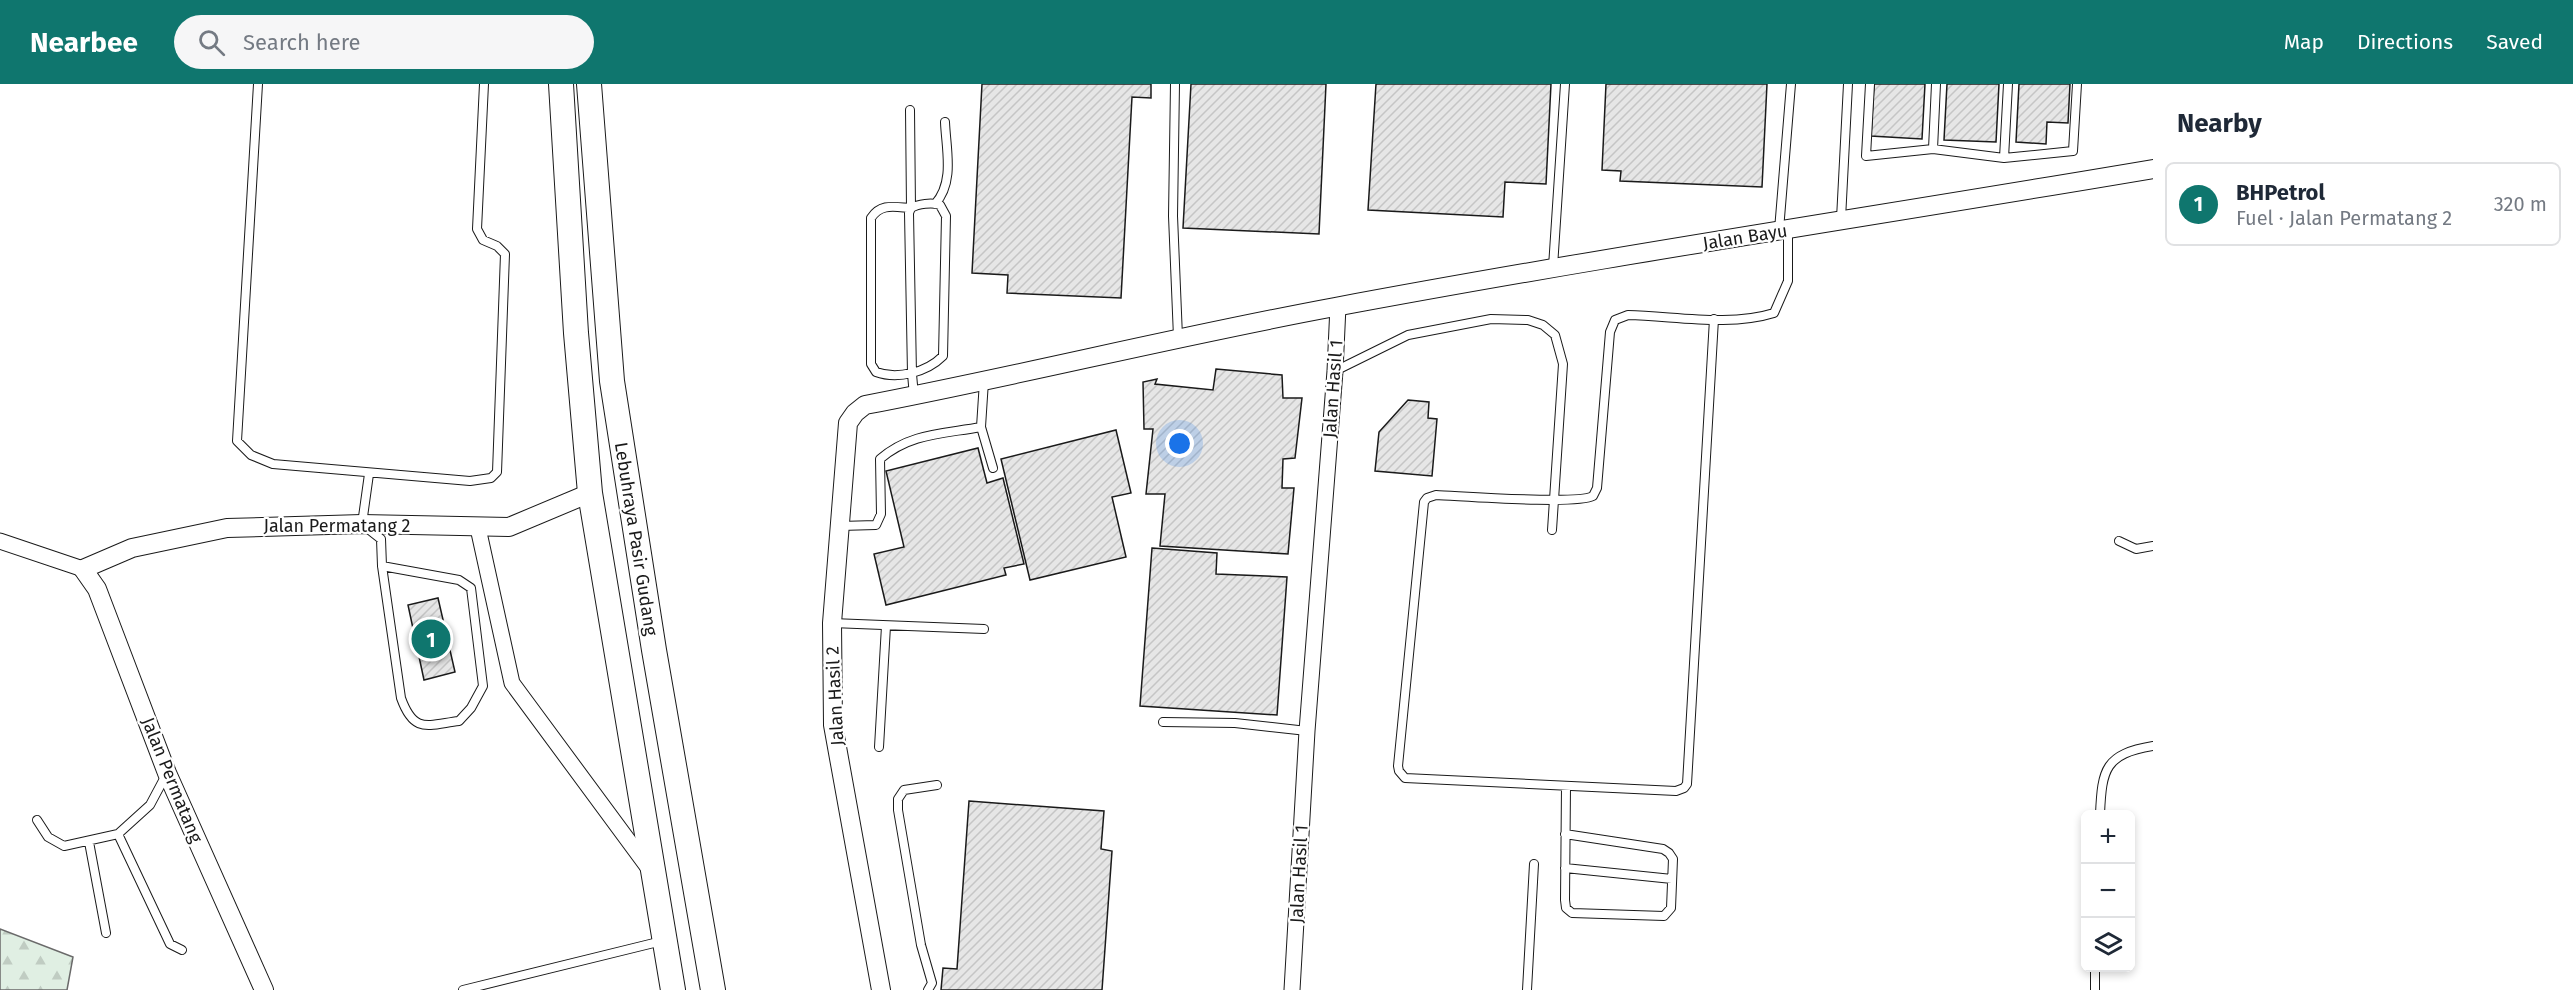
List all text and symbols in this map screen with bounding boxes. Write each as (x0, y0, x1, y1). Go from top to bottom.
search box (174, 15, 594, 69)
text: Nearbee (30, 26, 138, 59)
icon: search (195, 26, 228, 59)
text: Search here (243, 29, 360, 56)
text: Map (2284, 29, 2324, 55)
text: Directions (2357, 29, 2453, 55)
text: Saved (2486, 29, 2543, 55)
text: Nearby (2177, 108, 2262, 139)
text: BHPetrol (2236, 179, 2325, 206)
text: 1 (2194, 192, 2203, 216)
text: 320 m (2494, 192, 2547, 216)
text: Fuel · Jalan Permatang 2 (2236, 206, 2452, 230)
street label: Jalan Bayu (1701, 219, 1789, 255)
street label: Jalan Hasil 1 (1319, 339, 1347, 439)
your location (1165, 429, 1194, 458)
street label: Lebuhraya Pasir Gudang (610, 441, 662, 638)
street label: Jalan Permatang 2 (263, 515, 411, 537)
pin: 1 (412, 616, 450, 662)
street label: Jalan Hasil 2 (821, 646, 849, 746)
street label: Jalan Permatang (137, 714, 207, 847)
map controls (2081, 810, 2135, 972)
button: + (2081, 810, 2135, 864)
street label: Jalan Hasil 1 (1285, 824, 1313, 924)
button: − (2081, 864, 2135, 918)
button: layers (2081, 918, 2135, 972)

